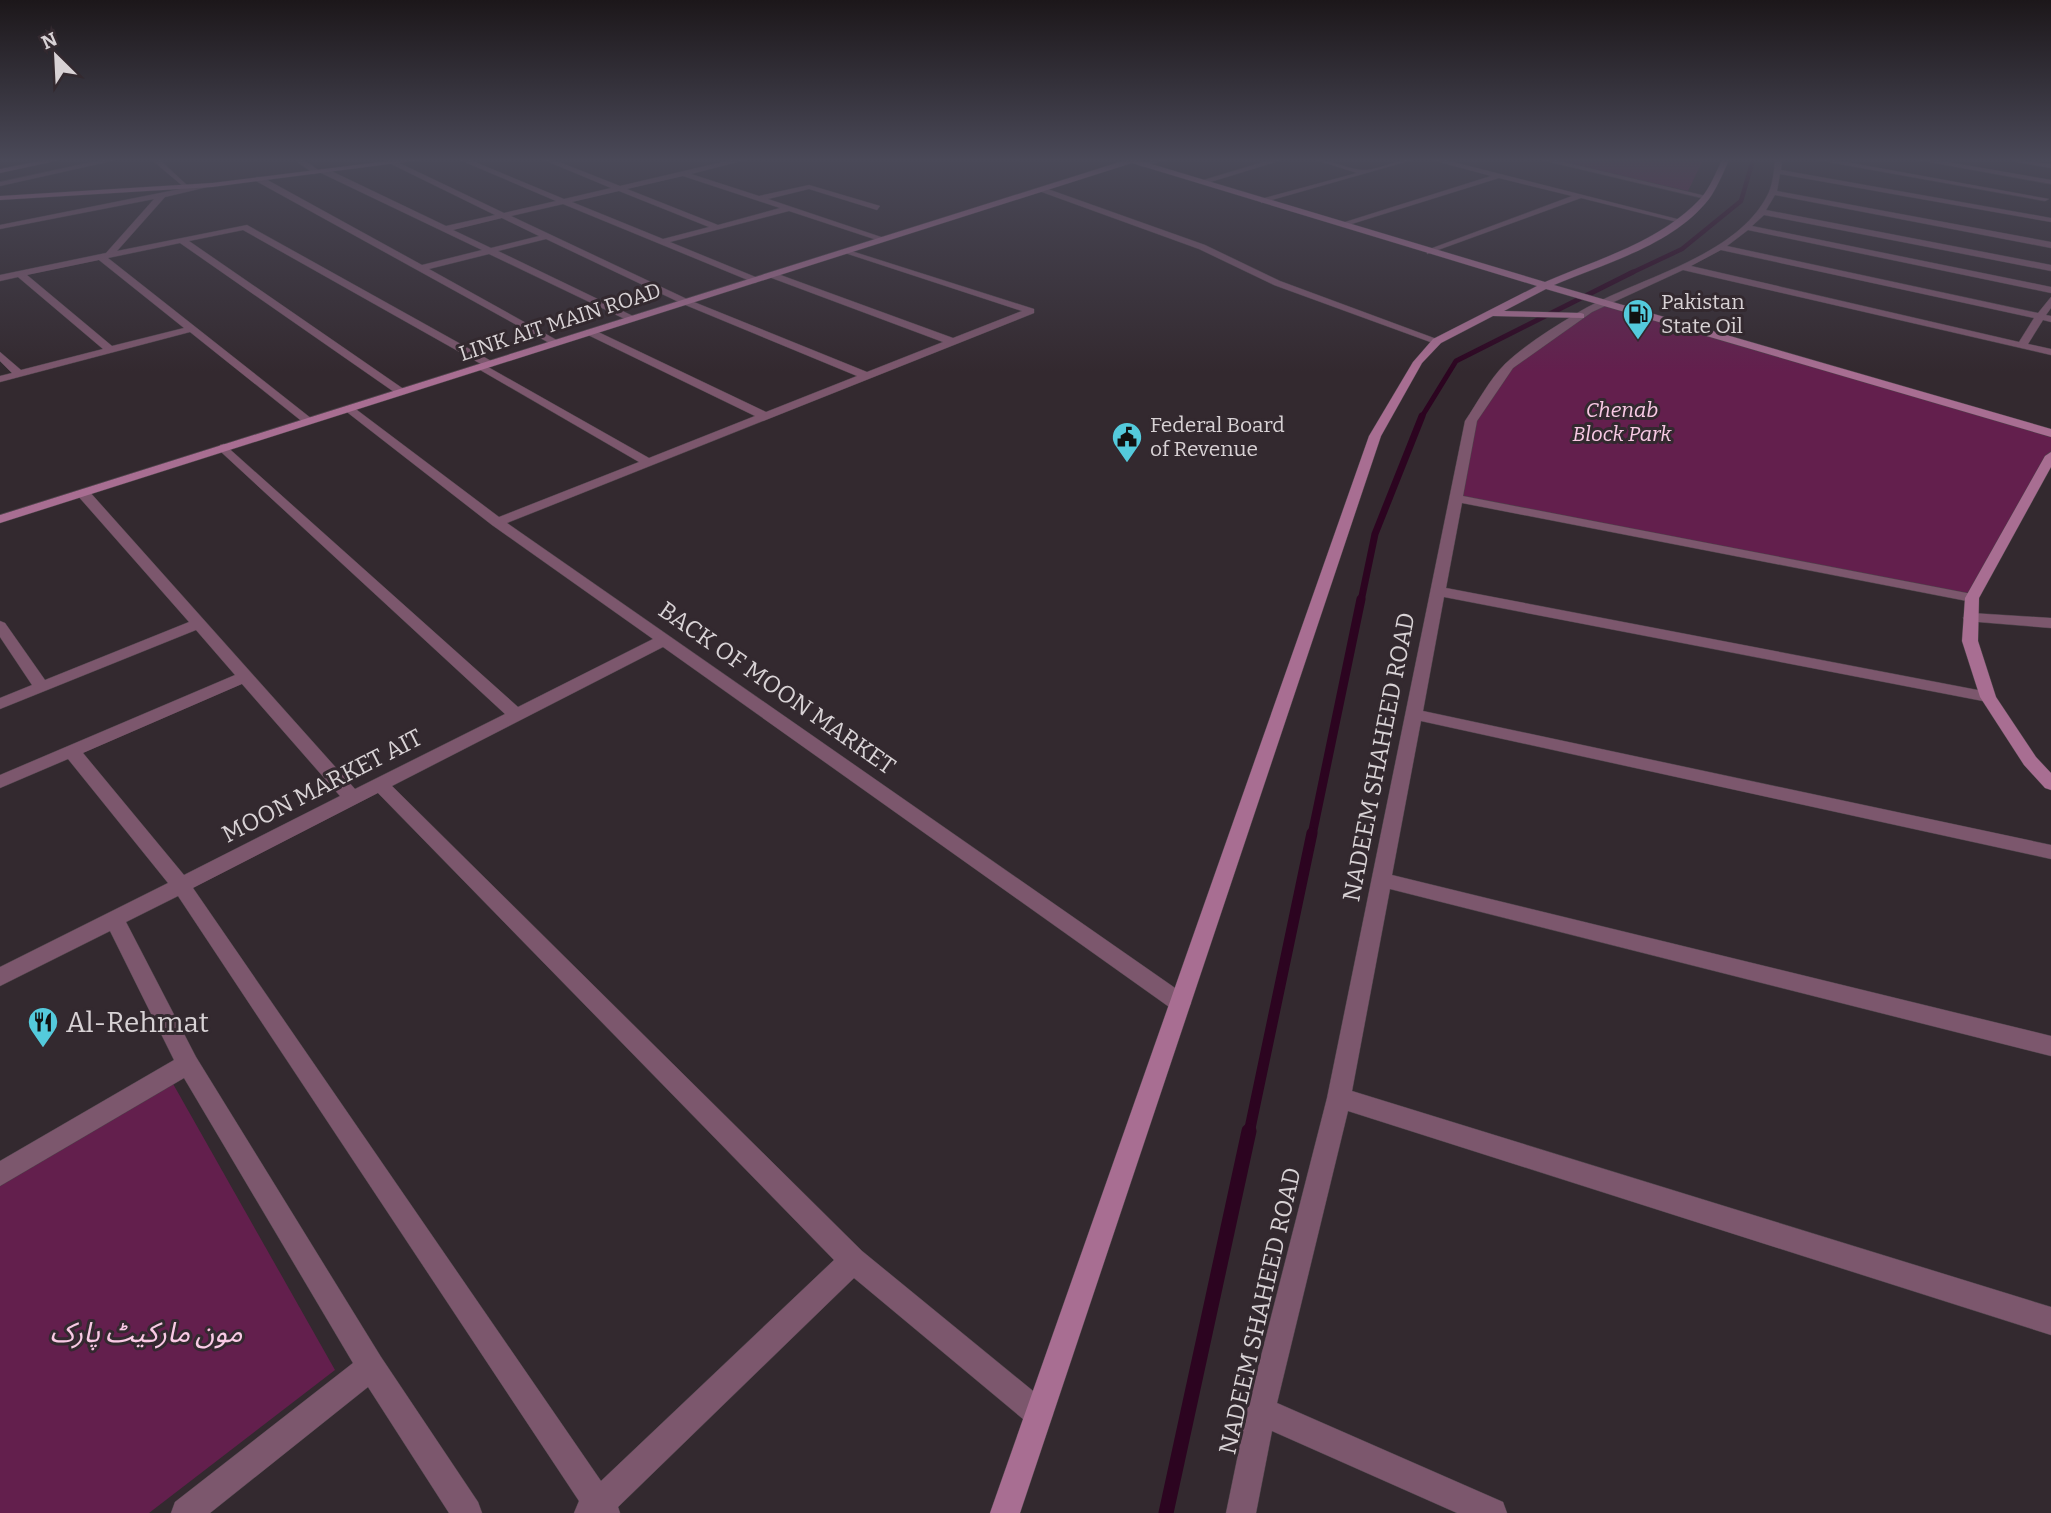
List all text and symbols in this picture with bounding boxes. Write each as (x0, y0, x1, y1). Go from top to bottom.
north arrow (21, 21, 91, 91)
text: N (38, 27, 61, 54)
street label: LINK AIT MAIN ROAD (456, 277, 664, 367)
place label: Pakistan State Oil (1661, 289, 1745, 339)
fuel station icon: Pakistan State Oil (1621, 297, 1655, 341)
park label: Chenab Block Park (1572, 397, 1672, 447)
place label: Federal Board of Revenue (1150, 412, 1285, 462)
public building icon: Federal Board of Revenue (1110, 420, 1144, 464)
street label: BACK OF MOON MARKET (653, 596, 901, 780)
street label: NADEEM SHAHEED ROAD (1337, 610, 1421, 904)
street label: MOON MARKET AIT (217, 723, 427, 849)
restaurant icon: Al-Rehmat (26, 1005, 60, 1049)
place label: Al-Rehmat (66, 1006, 209, 1039)
street label: NADEEM SHAHEED ROAD (1213, 1165, 1307, 1457)
park label: مون مارکیٹ پارک (50, 1316, 243, 1351)

